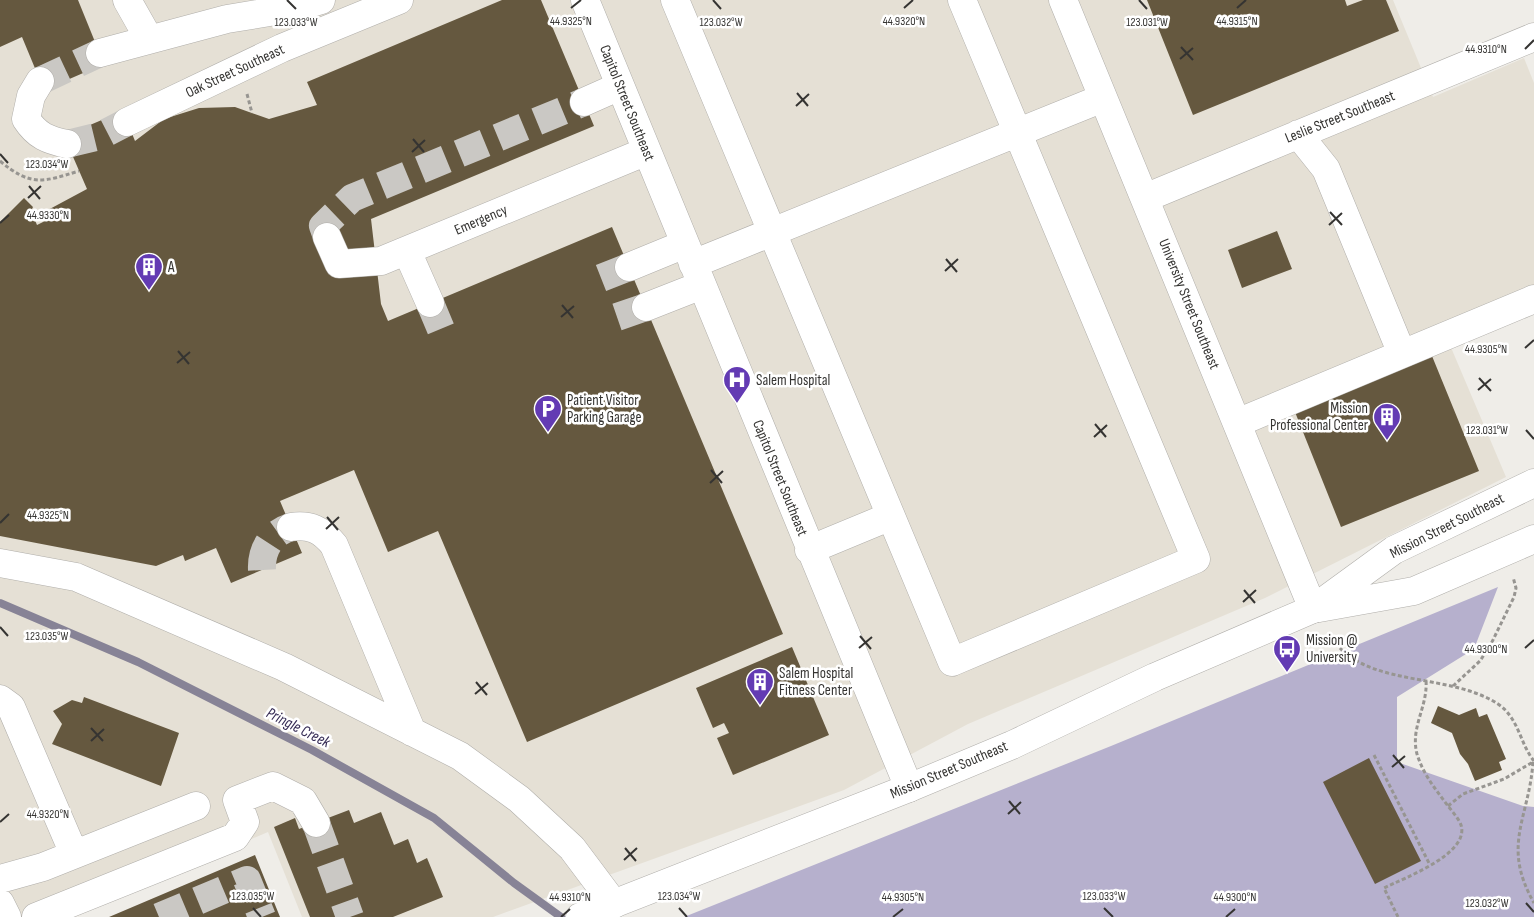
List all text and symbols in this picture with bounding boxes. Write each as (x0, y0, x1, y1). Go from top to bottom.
text: 44.9325°N (550, 14, 592, 29)
text: 44.9320°N (883, 14, 925, 29)
text: 44.9315°N (1216, 14, 1258, 29)
text: 123.033°W (274, 15, 318, 30)
text: 123.032°W (700, 15, 743, 30)
text: 123.031°W (1126, 15, 1168, 30)
street label: Oak Street Southeast (183, 40, 288, 102)
street label: Capitol Street Southeast (595, 42, 659, 164)
text: 44.9310°N (1465, 42, 1507, 57)
street label: Leslie Street Southeast (1282, 86, 1398, 148)
text: 123.034°W (26, 157, 68, 172)
street label: Emergency (452, 200, 511, 240)
text: 44.9330°N (27, 208, 69, 223)
street label: University Street Southeast (1154, 236, 1224, 372)
building icon: A (134, 252, 164, 291)
place label: A (167, 258, 175, 277)
text: 44.9305°N (1465, 342, 1507, 357)
hospital icon: Salem Hospital (722, 365, 752, 404)
place label: Salem Hospital (756, 371, 830, 390)
place label: Patient Visitor Parking Garage (567, 391, 642, 427)
parking icon: Patient Visitor Parking Garage (533, 394, 563, 433)
place label: Mission Professional Center (1270, 399, 1369, 435)
building icon: Mission Professional Center (1372, 402, 1402, 441)
street label: Capitol Street Southeast (748, 417, 812, 539)
text: 123.031°W (1466, 423, 1508, 438)
street label: Mission Street Southeast (1387, 489, 1508, 563)
text: 44.9325°N (27, 508, 69, 523)
text: 123.035°W (26, 629, 69, 644)
place label: Mission @ University (1306, 631, 1357, 667)
bus stop icon: Mission @ University (1272, 634, 1302, 673)
text: 44.9300°N (1465, 642, 1507, 657)
place label: Salem Hospital Fitness Center (779, 664, 853, 700)
building icon: Salem Hospital Fitness Center (745, 667, 775, 706)
water label: Pringle Creek (263, 704, 334, 753)
street label: Mission Street Southeast (887, 737, 1011, 803)
text: 44.9320°N (27, 807, 69, 822)
text: 123.035°W (232, 889, 275, 904)
text: 123.034°W (658, 889, 700, 904)
text: 123.033°W (1082, 889, 1126, 904)
text: 44.9310°N (549, 890, 591, 905)
text: 44.9305°N (882, 890, 924, 905)
text: 44.9300°N (1214, 890, 1256, 905)
text: 123.032°W (1466, 896, 1509, 911)

